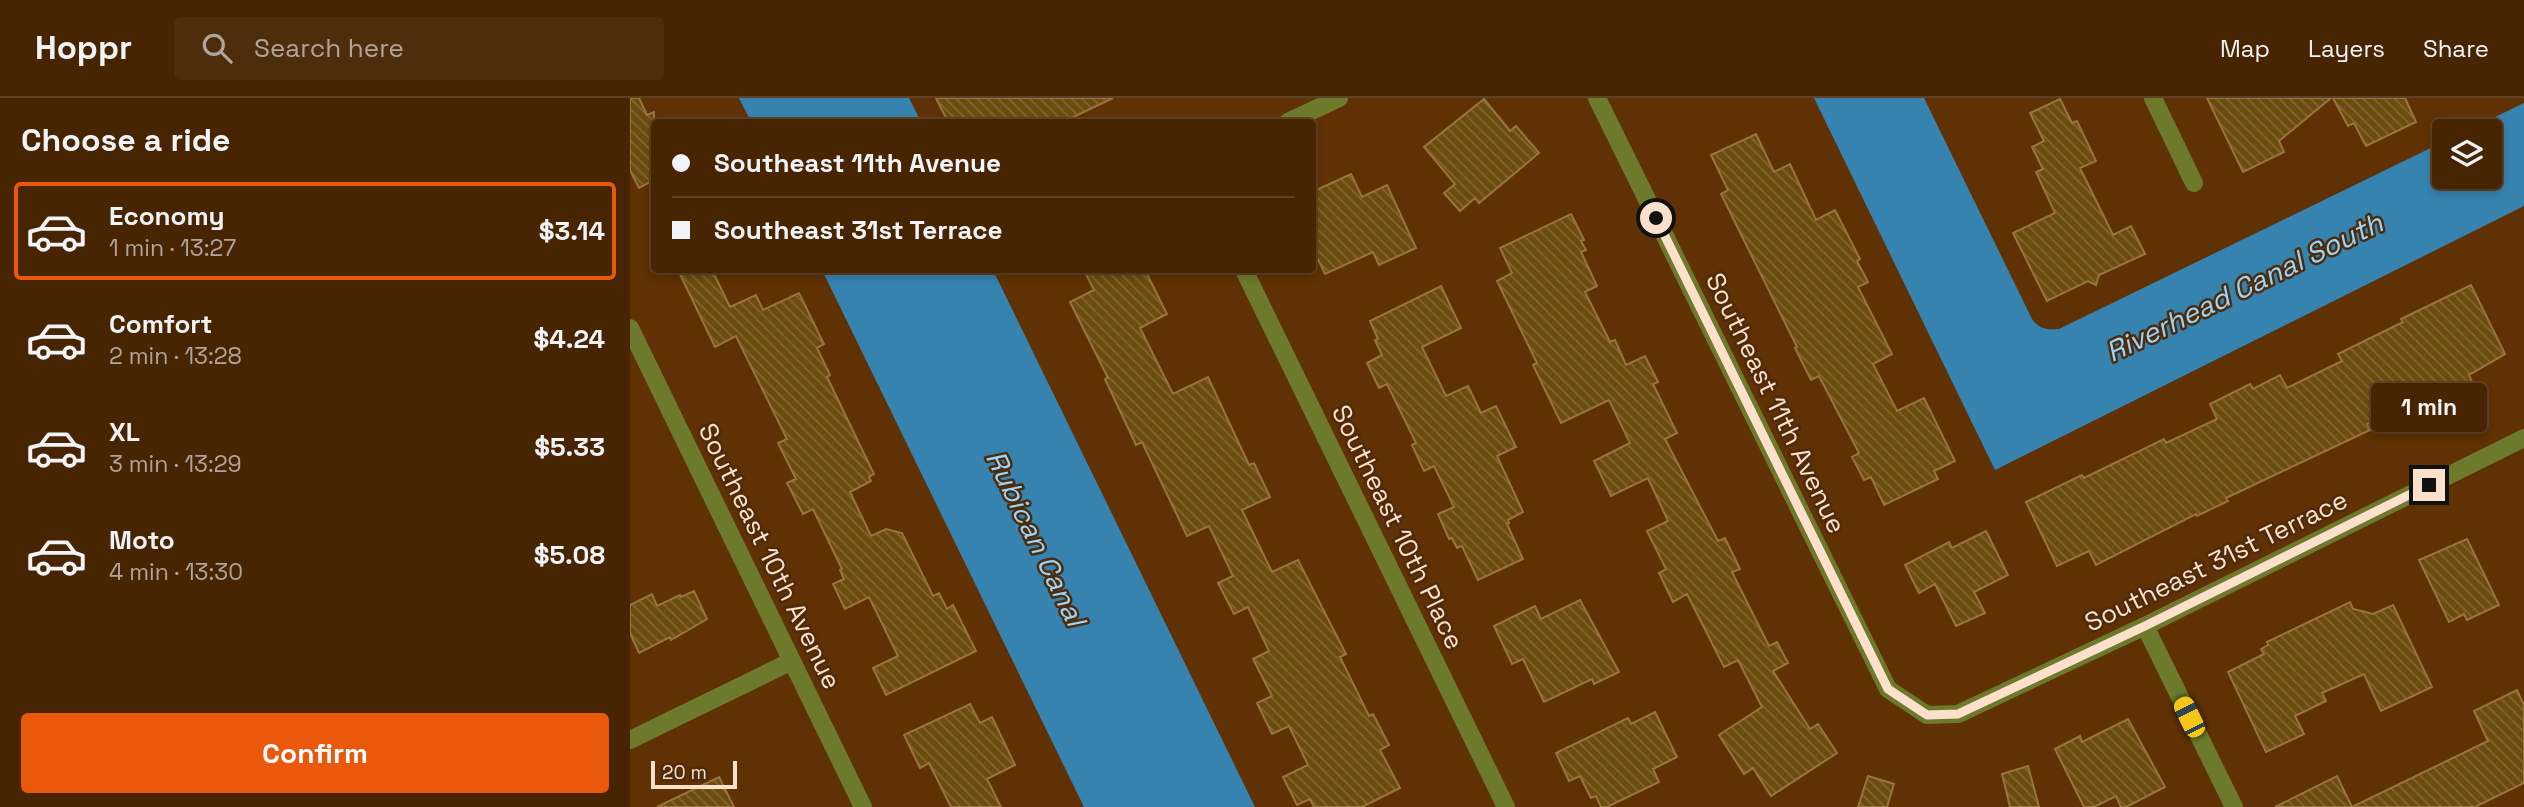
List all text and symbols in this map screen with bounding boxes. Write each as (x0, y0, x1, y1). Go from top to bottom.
search box (174, 17, 664, 80)
text: Hoppr (35, 27, 132, 69)
icon: search (198, 29, 236, 67)
text: Search here (254, 31, 404, 65)
text: Map (2220, 33, 2270, 64)
text: Layers (2308, 33, 2385, 64)
text: Share (2423, 33, 2489, 64)
map controls (2432, 119, 2502, 189)
button: layers (2432, 119, 2502, 189)
text: Choose a ride (21, 120, 231, 160)
text: Southeast 11th Avenue (714, 146, 1001, 180)
text: Economy (109, 199, 225, 233)
icon: car (25, 200, 88, 263)
route start (1640, 202, 1672, 234)
water label: Riverhead Canal South (2100, 204, 2389, 370)
text: Southeast 31st Terrace (714, 213, 1003, 247)
text: $3.14 (539, 214, 605, 248)
text: 1 min · 13:27 (109, 233, 236, 263)
street label: Southeast 11th Avenue (1698, 267, 1854, 539)
text: Comfort (109, 307, 212, 341)
icon: car (25, 308, 88, 371)
text: $4.24 (533, 322, 605, 356)
text: 2 min · 13:28 (109, 341, 242, 371)
callout: 1 min (2371, 384, 2487, 432)
text: 1 min (2401, 392, 2457, 422)
street label: Southeast 10th Place (1324, 399, 1472, 655)
text: XL (109, 415, 140, 449)
icon: car (25, 416, 88, 479)
street label: Southeast 10th Avenue (691, 417, 849, 695)
text: $5.33 (534, 430, 605, 464)
water label: Rubican Canal (978, 444, 1095, 635)
text: 3 min · 13:29 (109, 449, 242, 479)
route end (2413, 469, 2445, 501)
street label: Southeast 31st Terrace (2079, 482, 2353, 640)
text: Moto (109, 523, 175, 557)
icon: car (25, 524, 88, 587)
text: $5.08 (534, 538, 605, 572)
text: 4 min · 13:30 (109, 557, 243, 587)
car (2171, 694, 2208, 740)
button: Confirm (21, 713, 609, 793)
scale bar (651, 758, 737, 790)
text: 20 m (662, 760, 707, 785)

